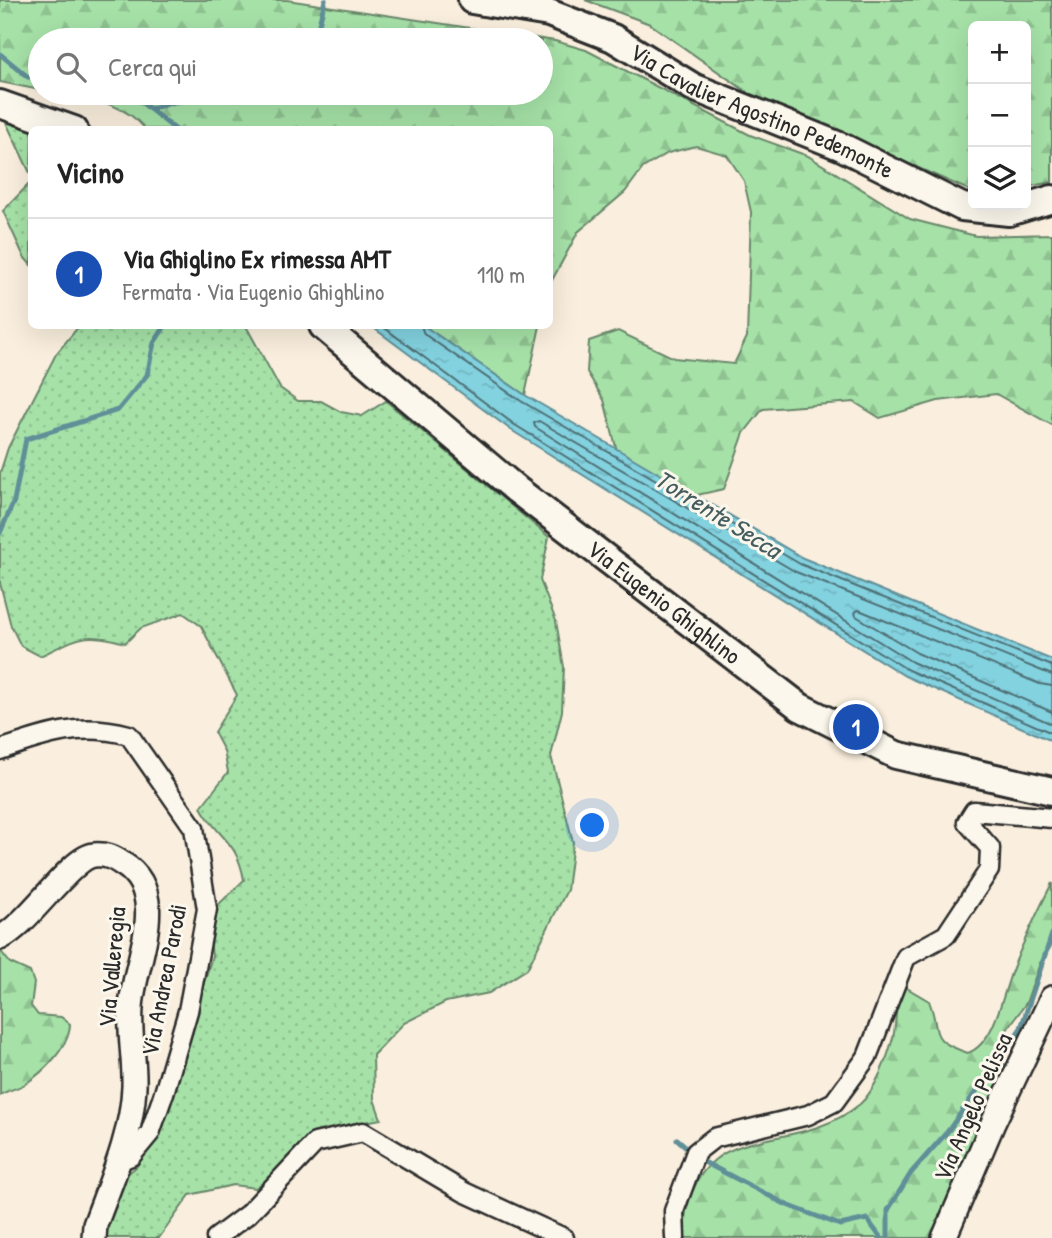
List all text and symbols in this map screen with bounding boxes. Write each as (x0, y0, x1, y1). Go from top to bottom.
map controls (968, 21, 1031, 210)
button: + (968, 21, 1031, 84)
search box (28, 28, 553, 105)
street label: Via Cavalier Agostino Pedemonte (624, 35, 900, 185)
icon: search (52, 48, 90, 86)
text: Cerca qui (108, 49, 197, 84)
button: − (968, 84, 1031, 147)
button: layers (968, 147, 1031, 210)
text: Vicino (56, 152, 124, 192)
text: Via Ghiglino Ex rimessa AMT (123, 241, 391, 276)
text: 1 (75, 259, 83, 290)
text: 110 m (477, 259, 525, 290)
text: Fermata · Via Eugenio Ghighlino (123, 276, 384, 307)
water label: Torrente Secca (648, 461, 790, 568)
street label: Via Eugenio Ghighlino (581, 532, 748, 671)
pin: 1 (833, 701, 879, 753)
your location (575, 808, 609, 842)
street label: Via Andrea Parodi (133, 901, 193, 1058)
street label: Via Valleregia (90, 905, 132, 1028)
street label: Via Angelo Pelissa (925, 1028, 1019, 1186)

